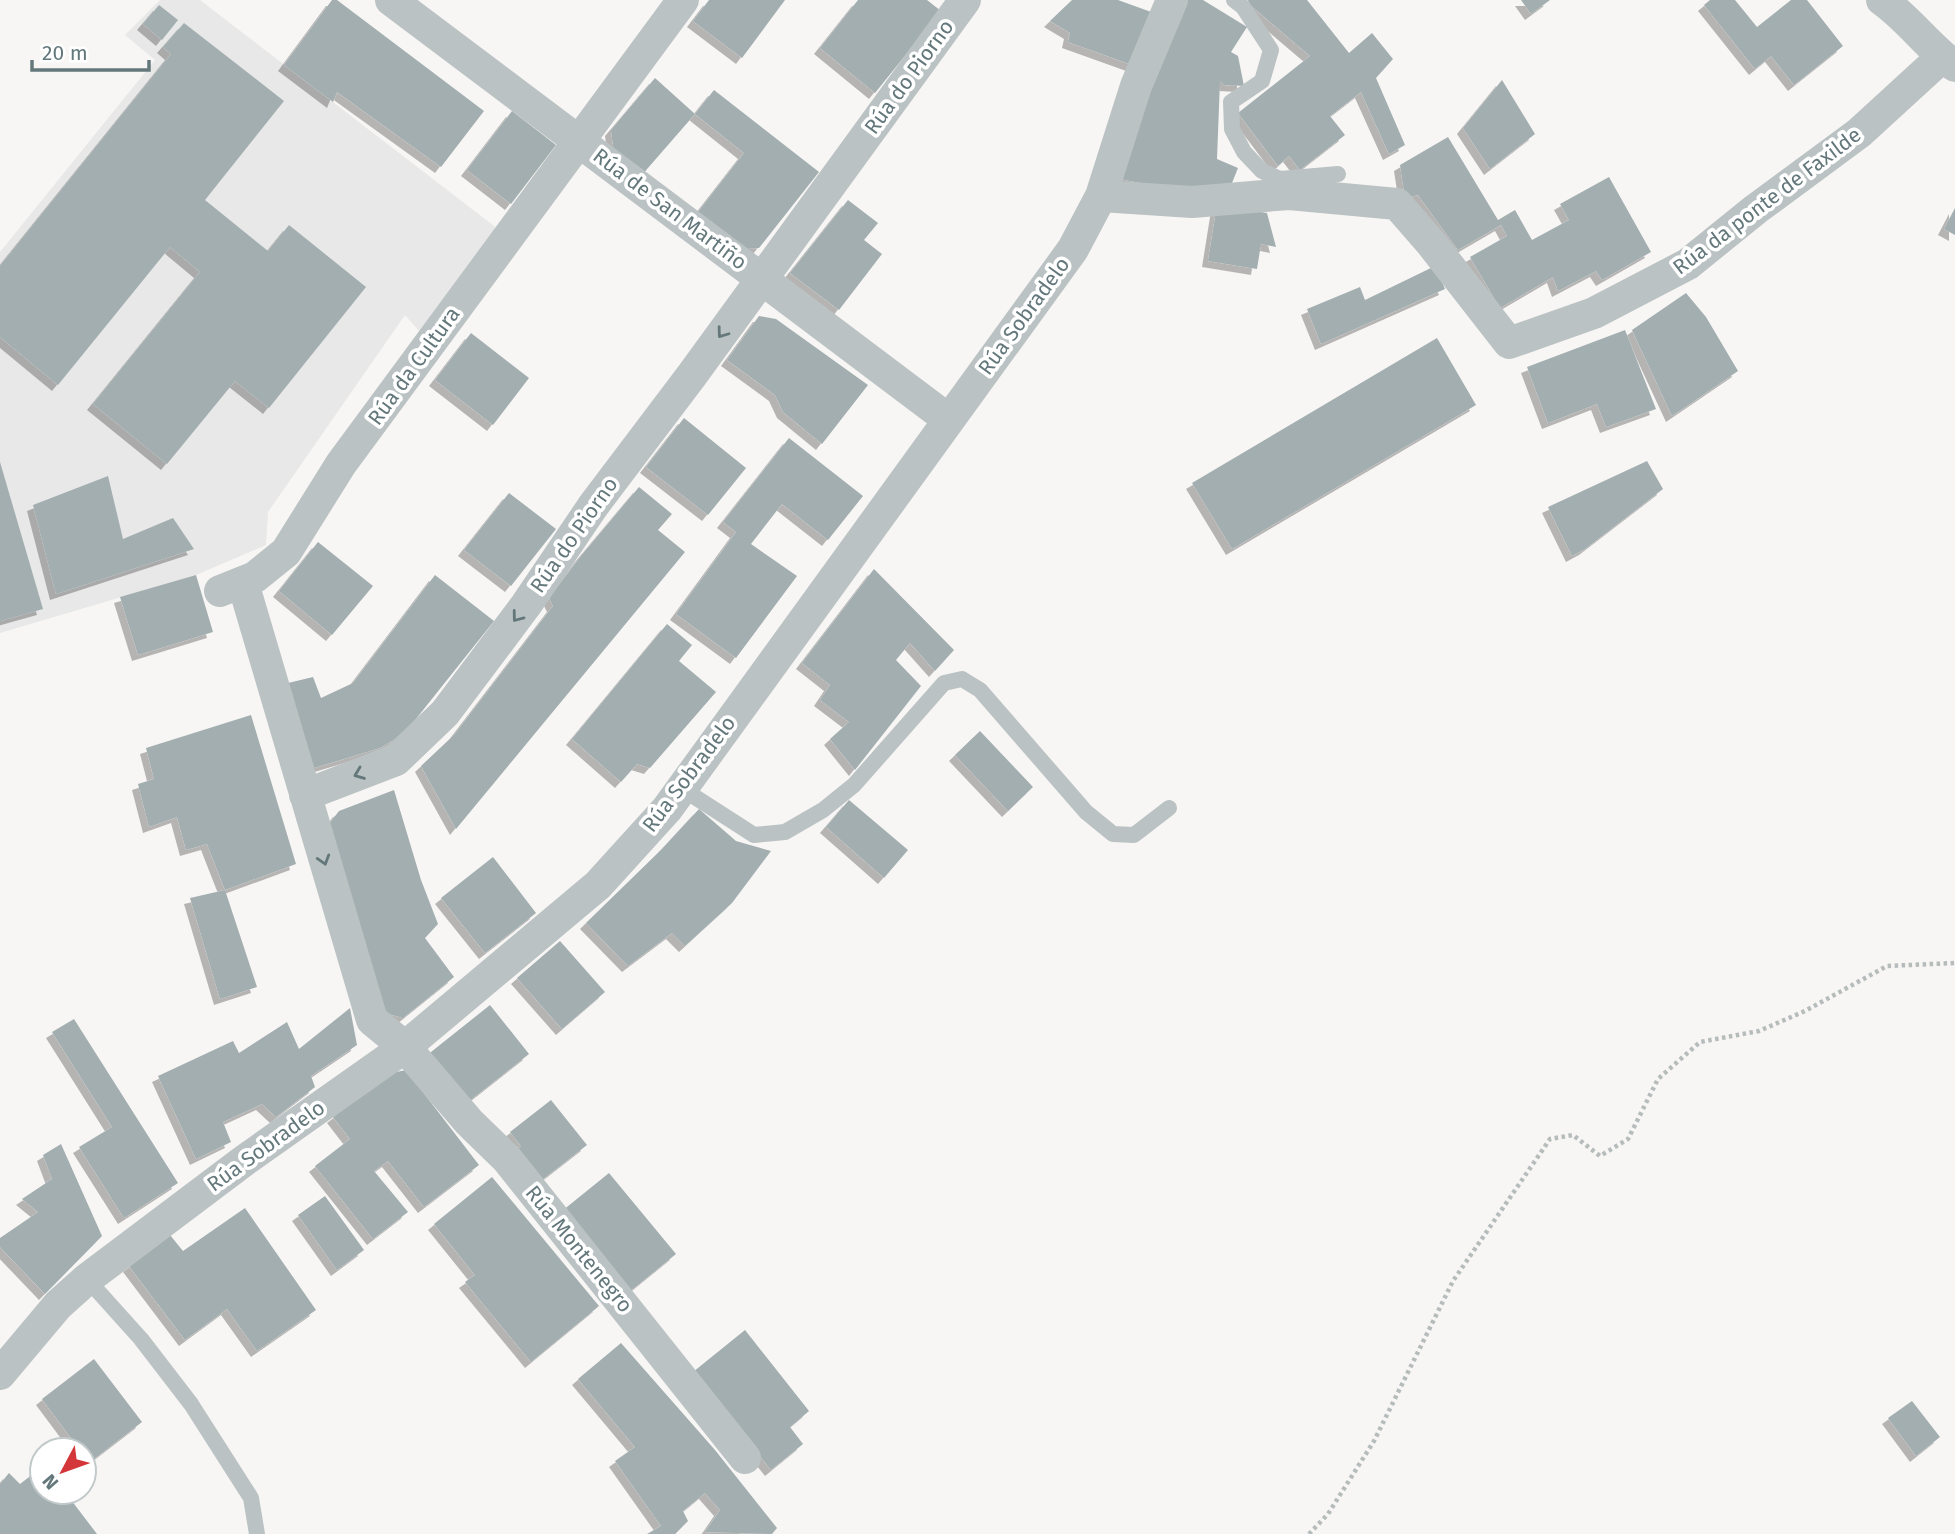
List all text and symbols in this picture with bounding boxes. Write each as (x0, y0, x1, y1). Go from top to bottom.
street label: Rúa do Piorno (859, 15, 959, 139)
scale bar (32, 28, 149, 72)
text: 20 m (42, 40, 88, 66)
street label: Rúa da ponte de Faxilde (1668, 122, 1866, 280)
street label: Rúa de San Martiño (588, 143, 752, 275)
street label: Rúa Sobradelo (973, 252, 1075, 380)
street label: Rúa da Cultura (362, 302, 466, 430)
one-way arrow (718, 325, 730, 338)
street label: Rúa do Piorno (525, 472, 623, 598)
one-way arrow (512, 609, 525, 622)
street label: Rúa Sobradelo (637, 711, 741, 837)
one-way arrow (354, 766, 366, 780)
one-way arrow (316, 854, 331, 866)
street label: Rúa Sobradelo (202, 1095, 330, 1197)
street label: Rúa Montenegro (520, 1180, 638, 1318)
north arrow (28, 1436, 98, 1506)
text: N (38, 1470, 63, 1494)

